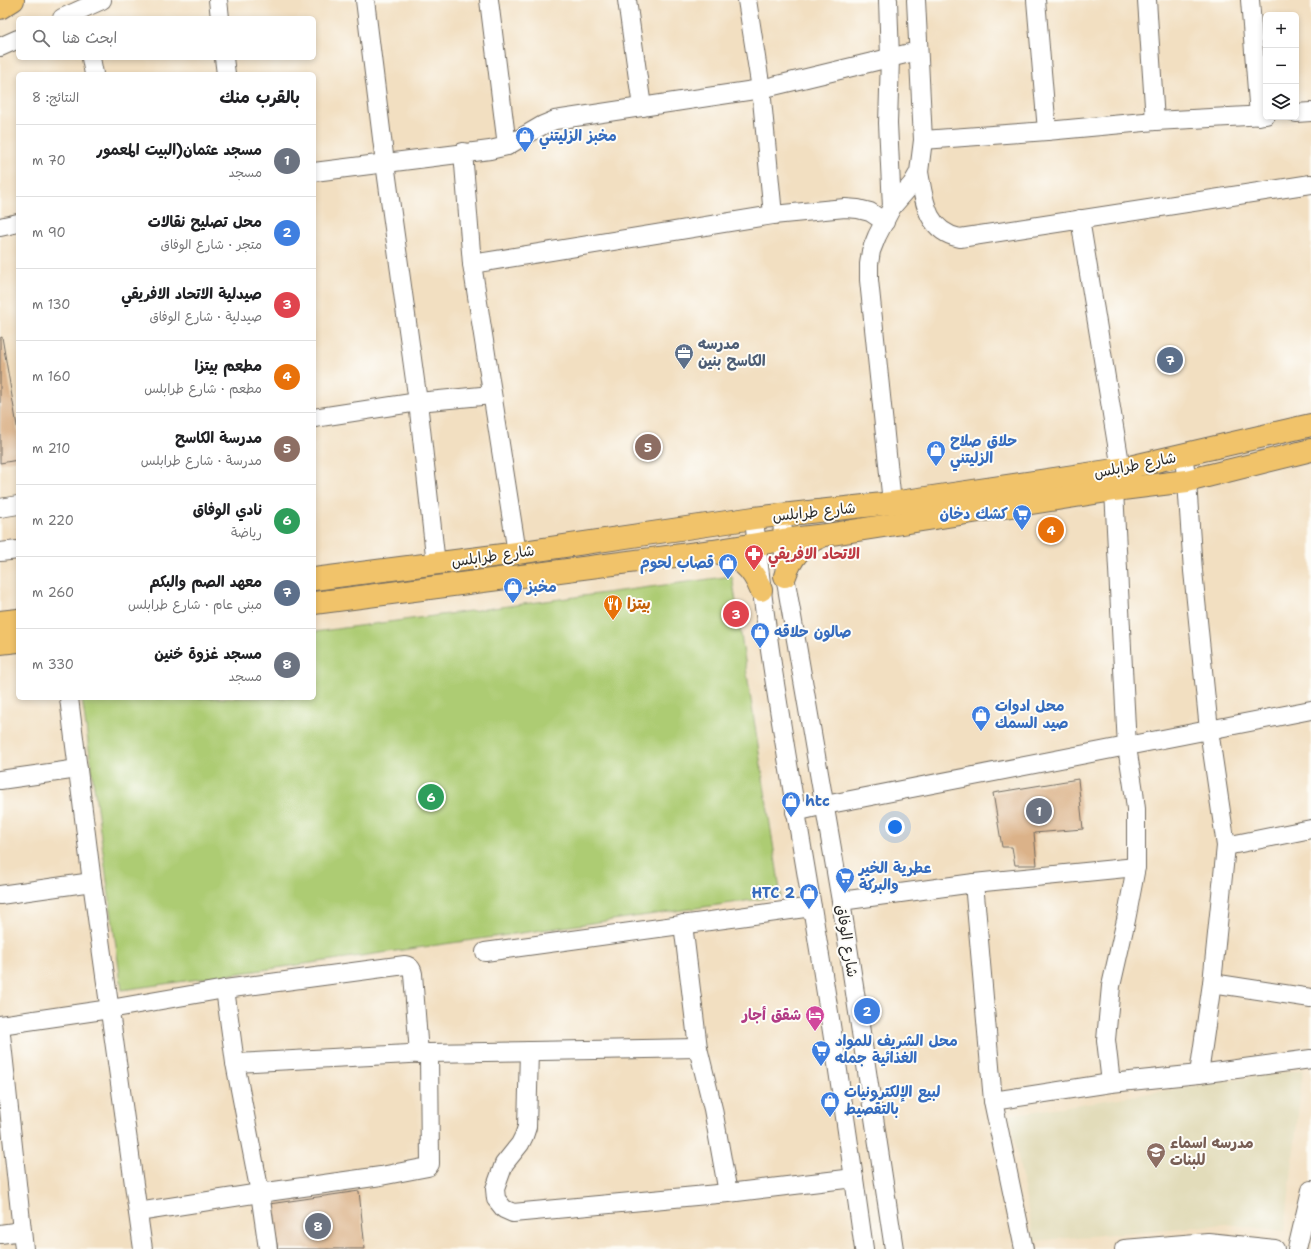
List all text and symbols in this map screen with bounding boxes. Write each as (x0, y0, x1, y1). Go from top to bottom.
map controls (1263, 12, 1299, 120)
button: + (1263, 12, 1299, 48)
search box (16, 16, 316, 60)
icon: search (30, 27, 52, 49)
text: ابحث هنا (62, 28, 117, 48)
button: − (1263, 48, 1299, 84)
button: layers (1263, 84, 1299, 120)
text: بالقرب منك (220, 86, 300, 108)
text: النتائج: 8 (32, 89, 79, 106)
shop icon: مخبز الزليتني (514, 125, 536, 153)
place label: مخبز الزليتني (539, 126, 617, 150)
text: مسجد عثمان(البيت المعمور (97, 140, 262, 160)
text: 70 m (32, 152, 66, 169)
text: 1 (284, 152, 290, 169)
text: مسجد (229, 164, 262, 181)
text: محل تصليح نقالات (148, 212, 262, 232)
text: 90 m (32, 224, 66, 241)
text: 2 (282, 224, 292, 241)
text: متجر · شارع الوفاق (161, 236, 262, 253)
text: صيدلية الاتحاد الافريقي (121, 284, 262, 304)
text: 130 m (32, 296, 70, 313)
text: 3 (282, 296, 292, 313)
text: صيدلية · شارع الوفاق (149, 308, 262, 325)
place label: مدرسه الكاسح بنين (698, 334, 766, 371)
office icon: مدرسه الكاسح بنين (673, 342, 695, 370)
pin: 7 (1157, 345, 1183, 375)
text: مطعم بيتزا (194, 356, 262, 376)
text: 160 m (32, 368, 71, 385)
text: 4 (282, 368, 292, 385)
text: مطعم · شارع طرابلس (144, 380, 262, 397)
text: مدرسة الكاسح (175, 428, 262, 448)
place label: حلاق صلاح الزليتني (950, 431, 1017, 472)
pin: 5 (635, 432, 661, 462)
shop icon: حلاق صلاح الزليتني (925, 439, 947, 467)
text: 210 m (32, 440, 70, 457)
text: 5 (283, 440, 291, 457)
street label: شارع طرابلس (1092, 447, 1178, 483)
text: مدرسة · شارع طرابلس (141, 452, 262, 469)
street label: شارع طرابلس (771, 498, 857, 526)
text: نادي الوفاق (193, 500, 262, 520)
supermarket icon: كشك دخان (1011, 503, 1033, 531)
place label: كشك دخان (940, 504, 1008, 524)
text: 220 m (32, 512, 74, 529)
text: 6 (282, 512, 292, 529)
pin: 4 (1038, 515, 1064, 545)
text: رياضة (231, 524, 262, 541)
street label: شارع طرابلس (450, 540, 536, 572)
pharmacy icon: الاتحاد الافريقي (743, 543, 765, 571)
place label: الاتحاد الافريقي (768, 544, 860, 568)
shop icon: قصاب لحوم (717, 552, 739, 580)
place label: قصاب لحوم (640, 553, 714, 574)
text: معهد الصم والبكم (150, 572, 262, 592)
shop icon: مخبز (502, 576, 524, 604)
place label: مخبز (525, 577, 557, 597)
text: 260 m (32, 584, 74, 601)
text: 7 (282, 584, 292, 601)
restaurant icon: بيتزا (602, 593, 624, 621)
place label: بيتزا (627, 594, 651, 614)
text: مبنى عام · شارع طرابلس (128, 596, 262, 613)
pin: 3 (723, 599, 749, 629)
shop icon: صالون حلاقه (749, 621, 771, 649)
place label: صالون حلاقه (774, 622, 852, 642)
text: مسجد غزوة حُنين (154, 644, 262, 664)
text: 330 m (32, 656, 74, 673)
text: 8 (282, 656, 292, 673)
text: مسجد (229, 668, 262, 685)
place label: محل ادوات صيد السمك (995, 696, 1069, 733)
shop icon: محل ادوات صيد السمك (970, 704, 992, 732)
pin: 6 (418, 782, 444, 812)
shop icon: htc (780, 790, 802, 818)
place label: htc (805, 791, 830, 811)
pin: 1 (1026, 796, 1052, 826)
your location (885, 817, 905, 837)
place label: عطرية الخير والبركة (857, 858, 932, 895)
supermarket icon: عطرية الخير والبركة (834, 866, 856, 894)
shop icon: HTC 2 (798, 882, 820, 910)
place label: HTC 2 (751, 883, 795, 903)
street label: شارع الوفاق (831, 903, 863, 979)
pin: 2 (854, 996, 880, 1026)
hotel icon: شقق أجار (804, 1004, 826, 1032)
place label: شقق أجار (740, 1005, 801, 1025)
place label: محل الشريف للمواد الغذائية جمله (835, 1031, 958, 1068)
supermarket icon: محل الشريف للمواد الغذائية جمله (810, 1039, 832, 1067)
place label: لبيع الإلكترونيات بالتقصيط (844, 1082, 940, 1119)
shop icon: لبيع الإلكترونيات بالتقصيط (819, 1090, 841, 1118)
place label: مدرسه اسماء للبنات (1170, 1133, 1254, 1170)
school or university icon: مدرسه اسماء للبنات (1145, 1141, 1167, 1169)
pin: 8 (305, 1211, 331, 1241)

